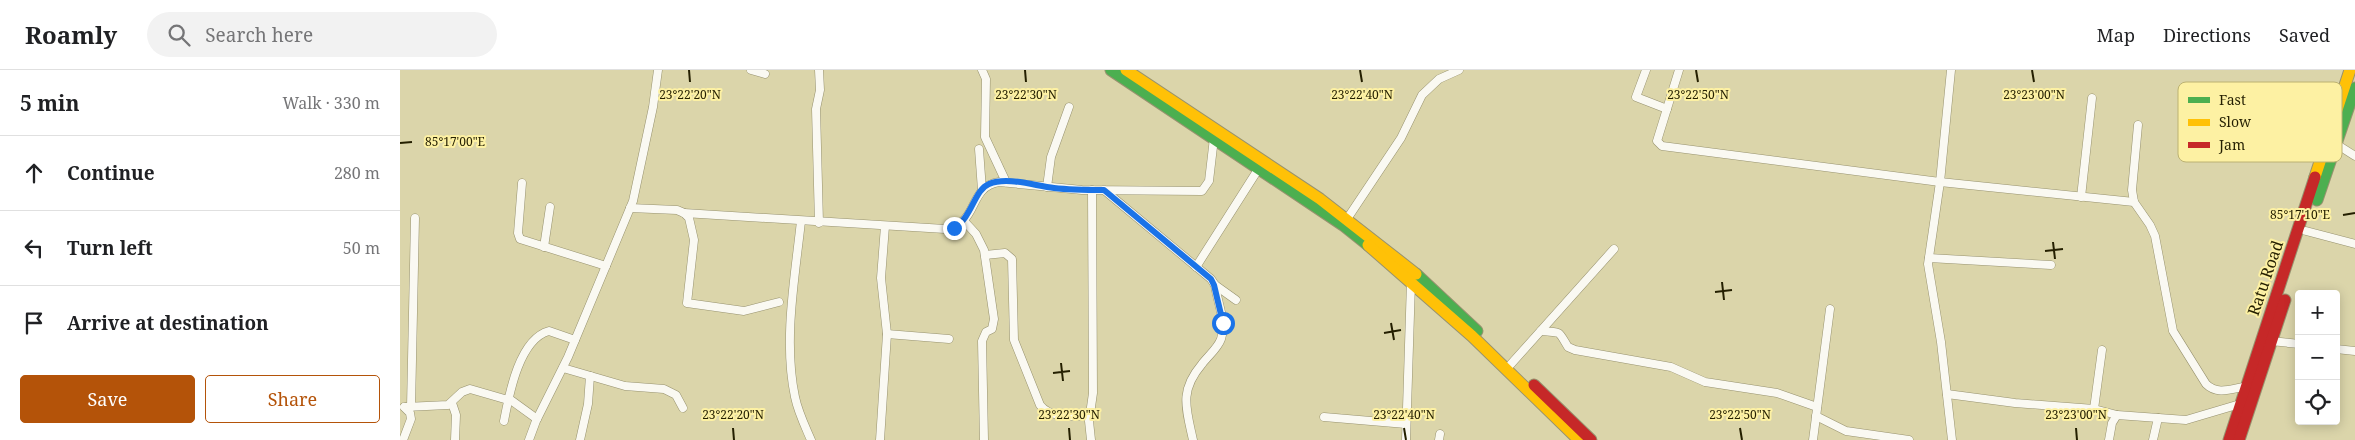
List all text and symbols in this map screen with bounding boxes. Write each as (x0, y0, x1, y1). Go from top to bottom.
search box (147, 12, 497, 57)
text: Roamly (25, 18, 117, 51)
icon: search (165, 21, 193, 49)
text: Search here (205, 22, 313, 48)
text: Map (2097, 23, 2135, 47)
text: Directions (2163, 23, 2251, 47)
text: Saved (2279, 23, 2330, 47)
legend (2178, 82, 2342, 162)
text: 23°22'20"N (659, 86, 721, 103)
text: 23°22'30"N (995, 86, 1057, 103)
text: 23°22'40"N (1331, 86, 1393, 103)
text: 23°22'50"N (1667, 86, 1729, 103)
text: 23°23'00"N (2003, 86, 2065, 103)
text: 5 min (20, 89, 79, 117)
text: Fast (2219, 90, 2246, 109)
text: Walk · 330 m (283, 92, 380, 114)
text: Slow (2219, 112, 2252, 131)
text: 85°17'00"E (425, 133, 485, 150)
text: Jam (2218, 135, 2245, 154)
icon: ahead (20, 159, 48, 187)
text: Continue (67, 160, 155, 186)
text: 280 m (334, 162, 380, 184)
text: 85°17'10"E (2270, 206, 2330, 223)
route end (943, 217, 966, 240)
icon: left (20, 234, 48, 262)
text: Turn left (67, 235, 153, 261)
text: 50 m (343, 237, 380, 259)
street label: Ratu Road (2242, 237, 2288, 318)
map controls (2295, 290, 2340, 425)
button: + (2295, 290, 2340, 335)
icon: arrive (20, 309, 48, 337)
text: Arrive at destination (67, 310, 269, 336)
route start (1212, 312, 1235, 335)
button: − (2295, 335, 2340, 380)
button: Save (20, 375, 195, 423)
button: Share (205, 375, 380, 423)
button: locate (2295, 380, 2340, 425)
text: 23°22'20"N (702, 406, 764, 423)
text: 23°22'30"N (1038, 406, 1100, 423)
text: 23°22'40"N (1373, 406, 1435, 423)
text: 23°22'50"N (1709, 406, 1771, 423)
text: 23°23'00"N (2045, 406, 2107, 423)

